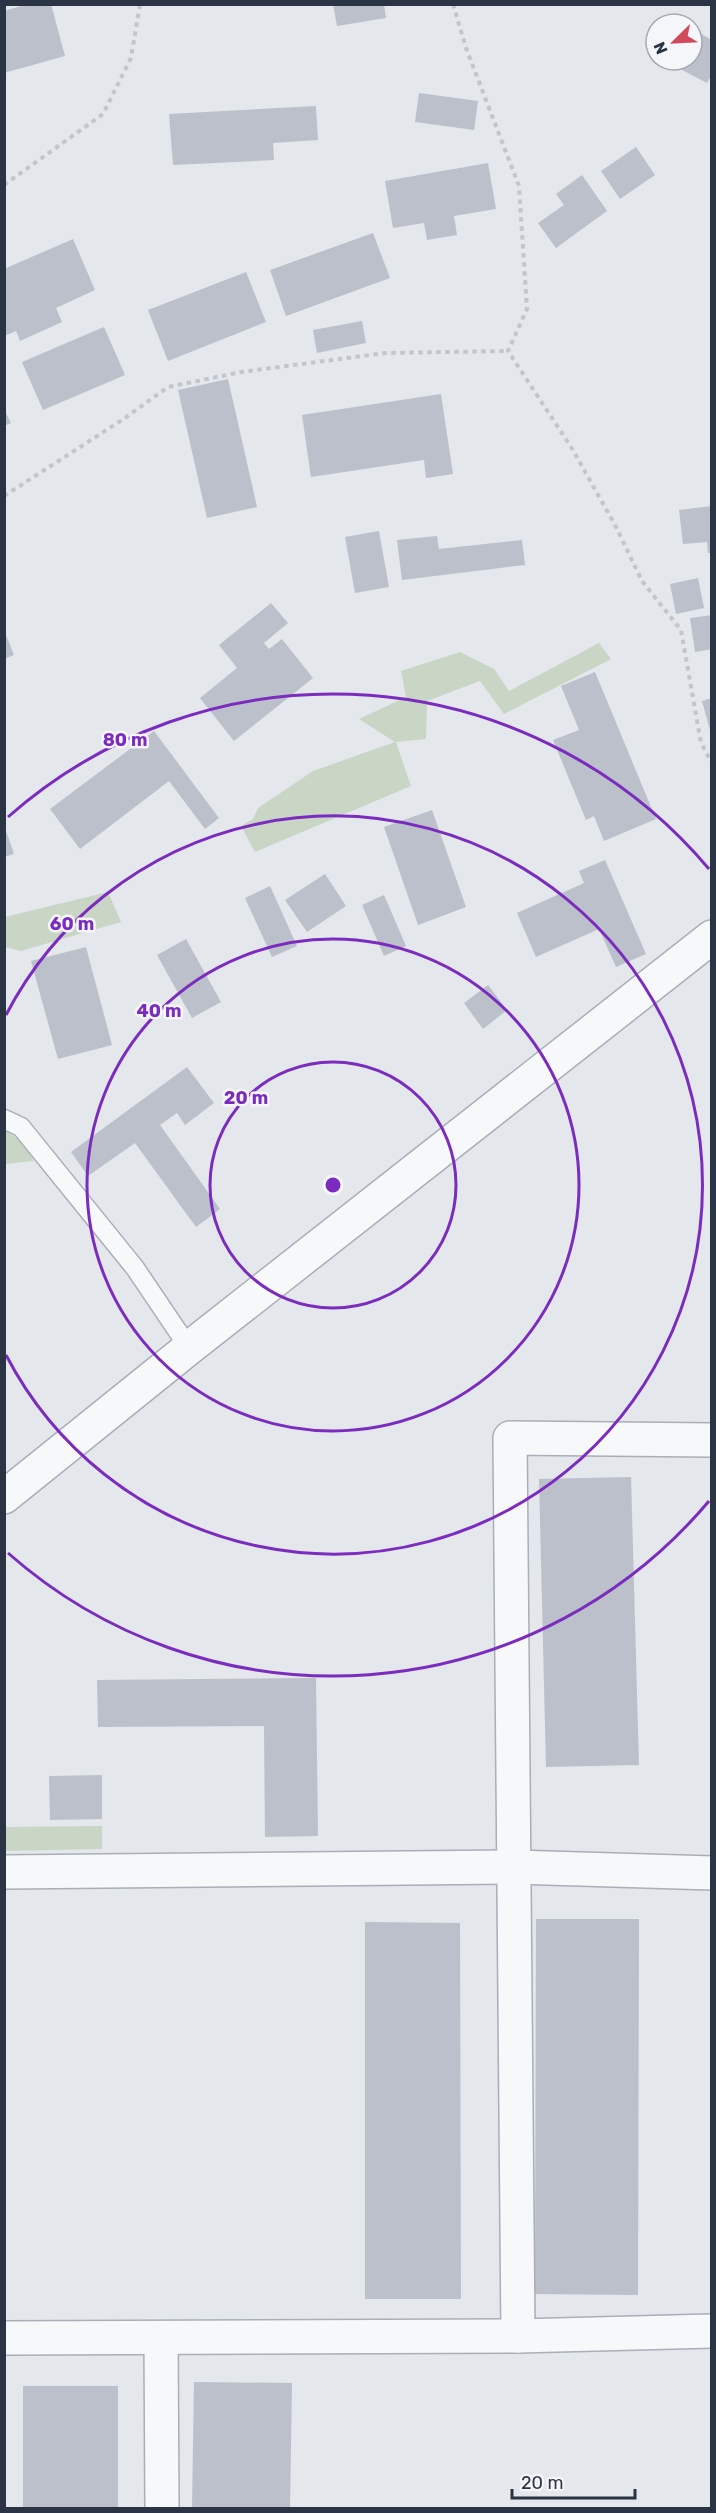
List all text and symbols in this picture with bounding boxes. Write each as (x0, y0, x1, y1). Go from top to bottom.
north arrow (644, 12, 704, 72)
text: N (650, 39, 672, 57)
text: 80 m (103, 729, 147, 751)
text: 60 m (50, 913, 94, 935)
text: 40 m (137, 1000, 181, 1022)
text: 20 m (224, 1087, 268, 1109)
centre of rings (323, 1175, 343, 1195)
scale bar (512, 2462, 635, 2500)
text: 20 m (521, 2472, 563, 2494)

